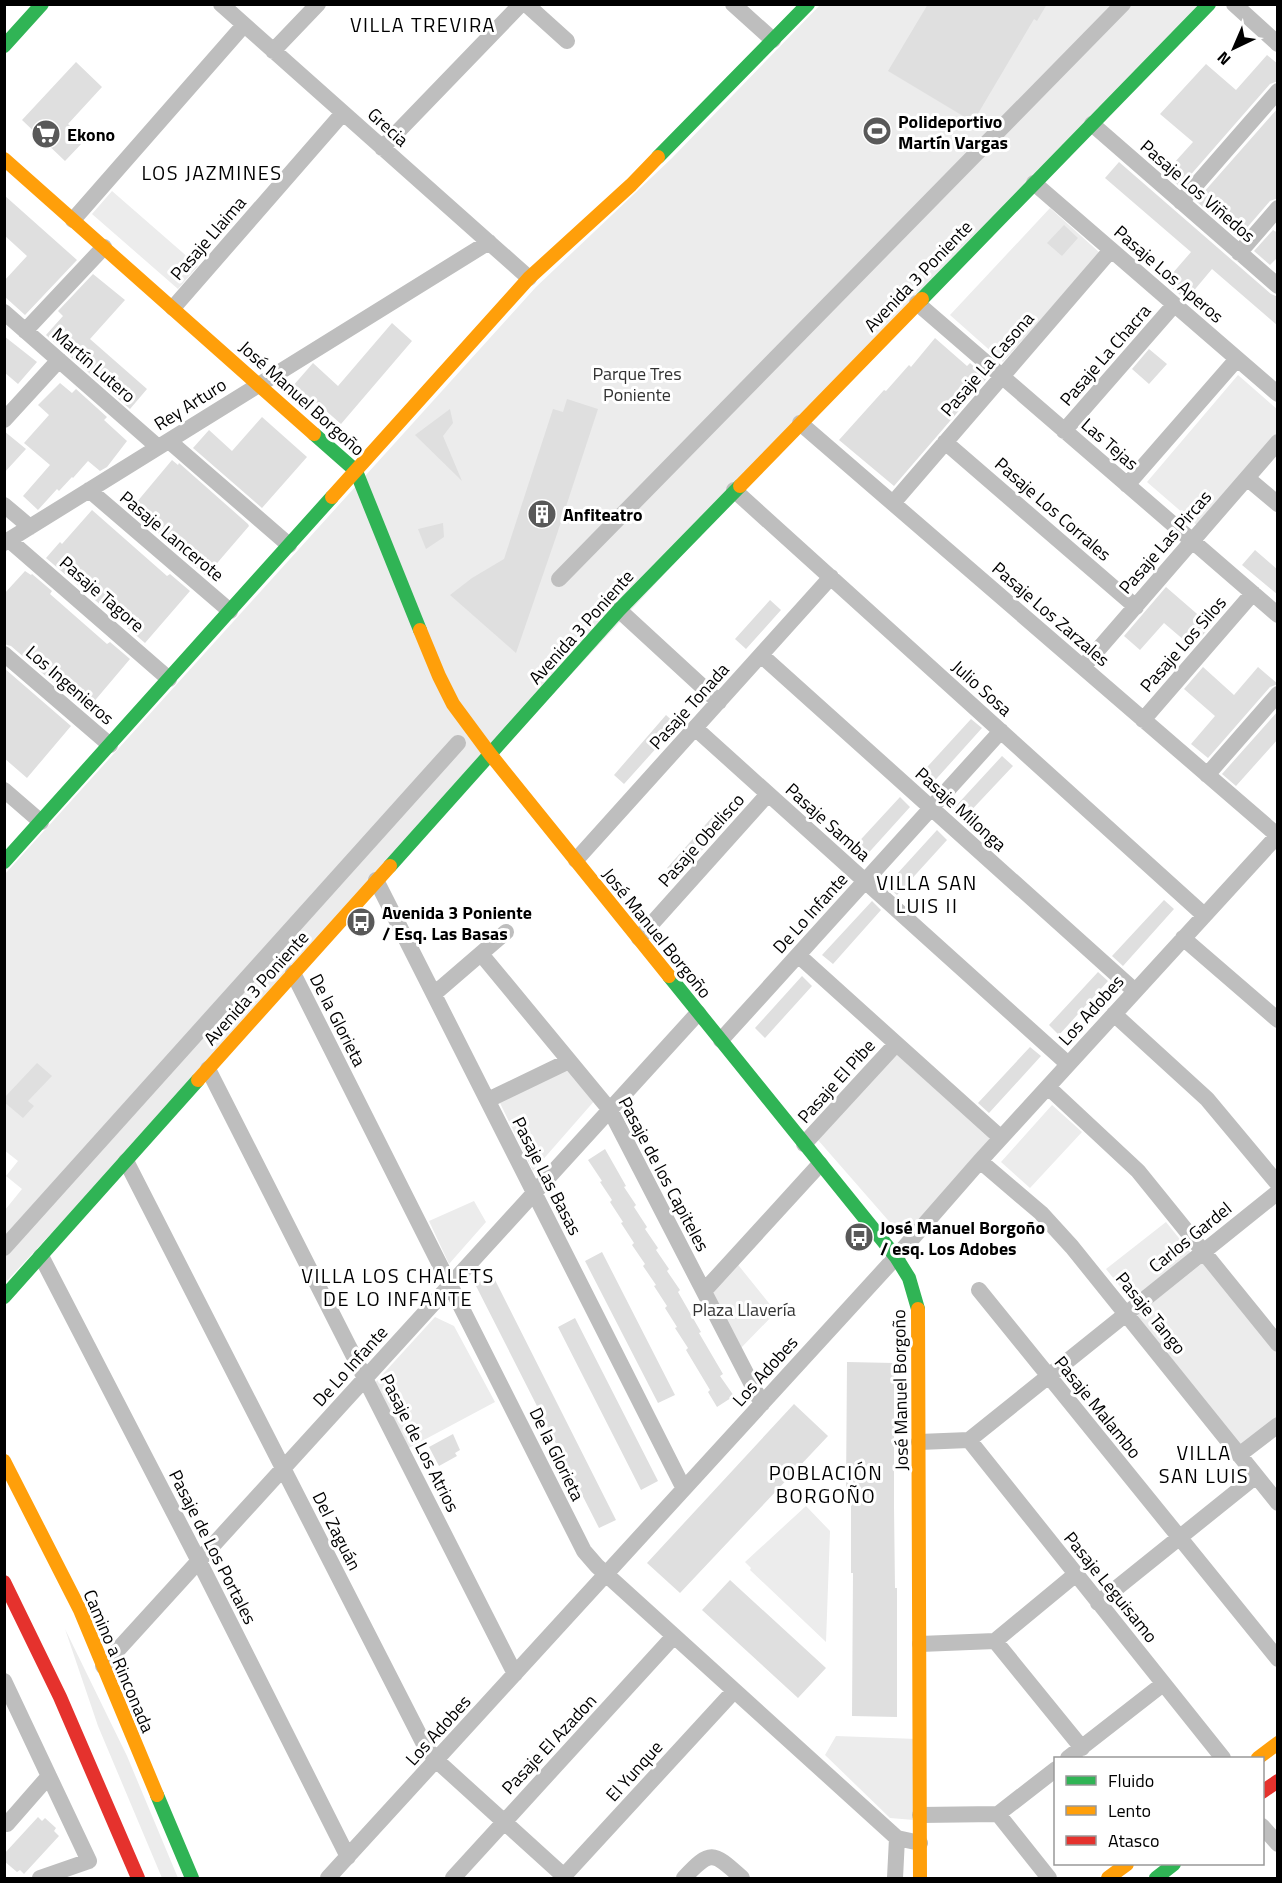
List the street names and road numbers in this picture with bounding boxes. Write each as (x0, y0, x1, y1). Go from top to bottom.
street label: Grecia (361, 101, 415, 153)
street label: Pasaje Los Viñedos (1134, 133, 1262, 249)
street label: Pasaje Llaima (164, 190, 252, 286)
street label: Avenida 3 Poniente (858, 214, 978, 338)
street label: Pasaje Los Aperos (1108, 219, 1230, 329)
street label: Pasaje La Chacra (1053, 298, 1157, 412)
street label: Pasaje La Casona (934, 306, 1040, 422)
street label: Martín Lutero (46, 321, 142, 409)
street label: José Manuel Borgoño (233, 334, 371, 462)
street label: Rey Arturo (149, 371, 231, 437)
street label: Las Tejas (1075, 411, 1145, 477)
street label: Pasaje Los Corrales (989, 451, 1117, 567)
street label: Pasaje Lancerote (114, 484, 230, 588)
street label: Pasaje Las Pircas (1112, 484, 1218, 600)
street label: Pasaje Tagore (54, 549, 150, 639)
street label: Pasaje Los Zarzales (986, 555, 1116, 673)
street label: Avenida 3 Poniente (522, 564, 640, 690)
street label: Pasaje Los Silos (1133, 590, 1233, 698)
street label: Los Ingenieros (20, 639, 120, 731)
street label: Julio Sosa (946, 654, 1018, 722)
street label: Pasaje Tonada (643, 657, 735, 755)
street label: Pasaje Milonga (909, 761, 1013, 857)
street label: Pasaje Samba (779, 776, 877, 868)
street label: Pasaje Obelisco (651, 787, 751, 893)
street label: José Manuel Borgoño (596, 862, 718, 1004)
street label: De Lo Infante (766, 867, 854, 959)
street label: Avenida 3 Poniente (197, 925, 315, 1051)
street label: De la Glorieta (303, 969, 373, 1071)
street label: Los Adobes (1052, 969, 1130, 1051)
street label: Pasaje El Pibe (791, 1033, 881, 1129)
street label: Pasaje de los Capiteles (612, 1092, 716, 1256)
street label: Pasaje Las Basas (506, 1112, 588, 1240)
street label: Carlos Gardel (1143, 1195, 1237, 1279)
street label: Pasaje Tango (1109, 1266, 1193, 1360)
street label: José Manuel Borgoño (885, 1309, 915, 1471)
street label: De Lo Infante (306, 1320, 394, 1412)
street label: Los Adobes (726, 1330, 804, 1412)
street label: Pasaje Malambo (1048, 1350, 1148, 1464)
street label: Pasaje de Los Atrios (374, 1369, 466, 1517)
street label: De la Glorieta (523, 1403, 591, 1505)
street label: Pasaje de Los Portales (162, 1465, 264, 1629)
street label: Del Zaguán (306, 1487, 368, 1575)
street label: Pasaje Leguisamo (1058, 1526, 1164, 1648)
street label: Camino a Rinconada (77, 1585, 161, 1737)
street label: Pasaje El Azadon (495, 1688, 603, 1800)
street label: Los Adobes (399, 1689, 477, 1771)
street label: El Yunque (599, 1734, 669, 1808)

